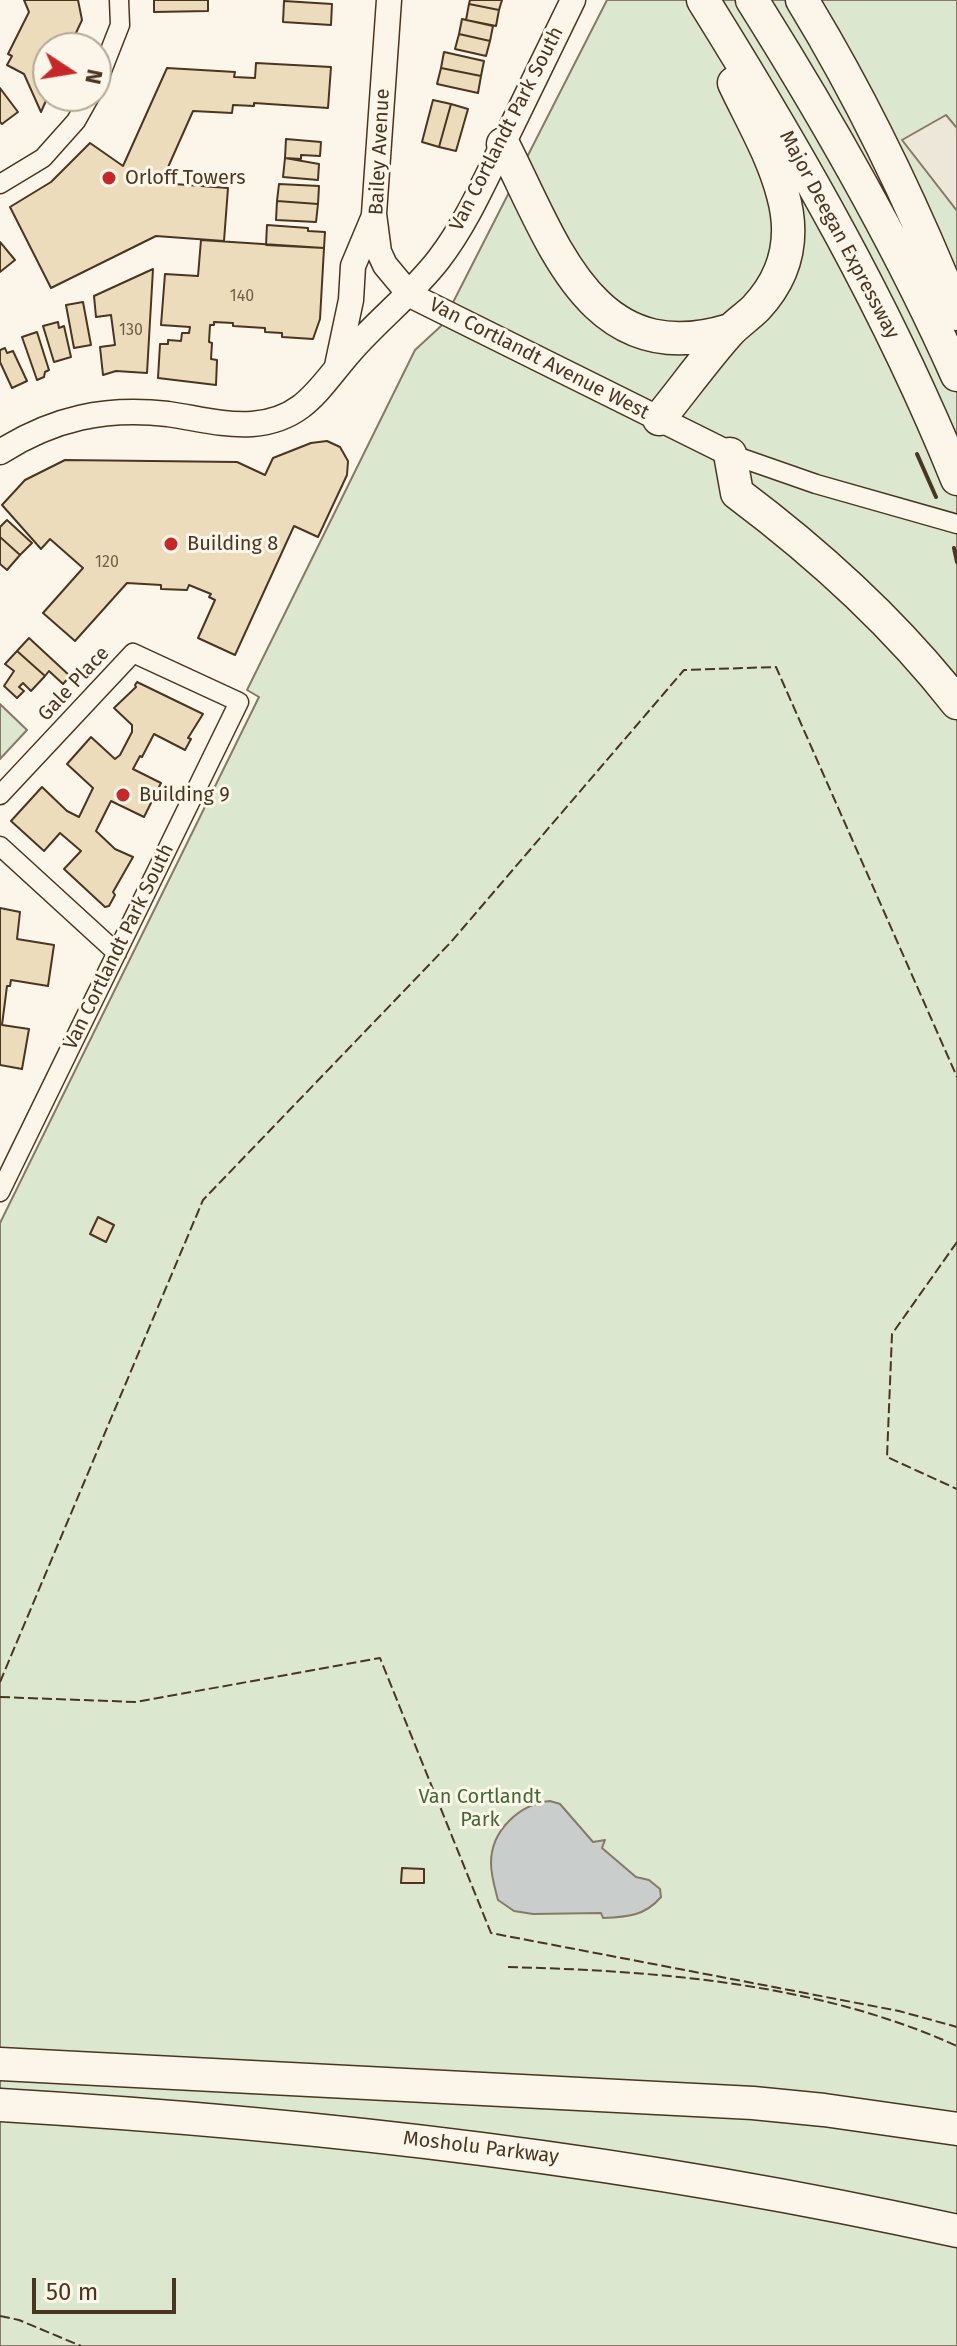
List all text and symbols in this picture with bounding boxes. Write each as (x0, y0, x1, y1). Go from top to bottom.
street label: Van Cortlandt Park South (445, 23, 569, 235)
north arrow (32, 32, 112, 112)
text: N (79, 67, 109, 87)
street label: Bailey Avenue (365, 88, 395, 216)
street label: Major Deegan Expressway (774, 127, 904, 343)
place label: Orloff Towers (125, 166, 246, 190)
marker: Orloff Towers (100, 169, 118, 187)
house number: 140 (230, 287, 254, 307)
street label: Van Cortlandt Avenue West (425, 293, 653, 425)
house number: 130 (119, 321, 143, 341)
place label: Building 8 (187, 532, 278, 556)
marker: Building 8 (162, 535, 180, 553)
house number: 120 (95, 553, 119, 573)
street label: Gale Place (33, 642, 115, 726)
place label: Building 9 (139, 783, 230, 807)
marker: Building 9 (114, 786, 132, 804)
street label: Van Cortlandt Park South (59, 840, 179, 1054)
park label: Van Cortlandt Park (419, 1785, 541, 1832)
street label: Mosholu Parkway (402, 2127, 560, 2169)
scale bar (36, 2262, 180, 2312)
text: 50 m (46, 2278, 98, 2306)

